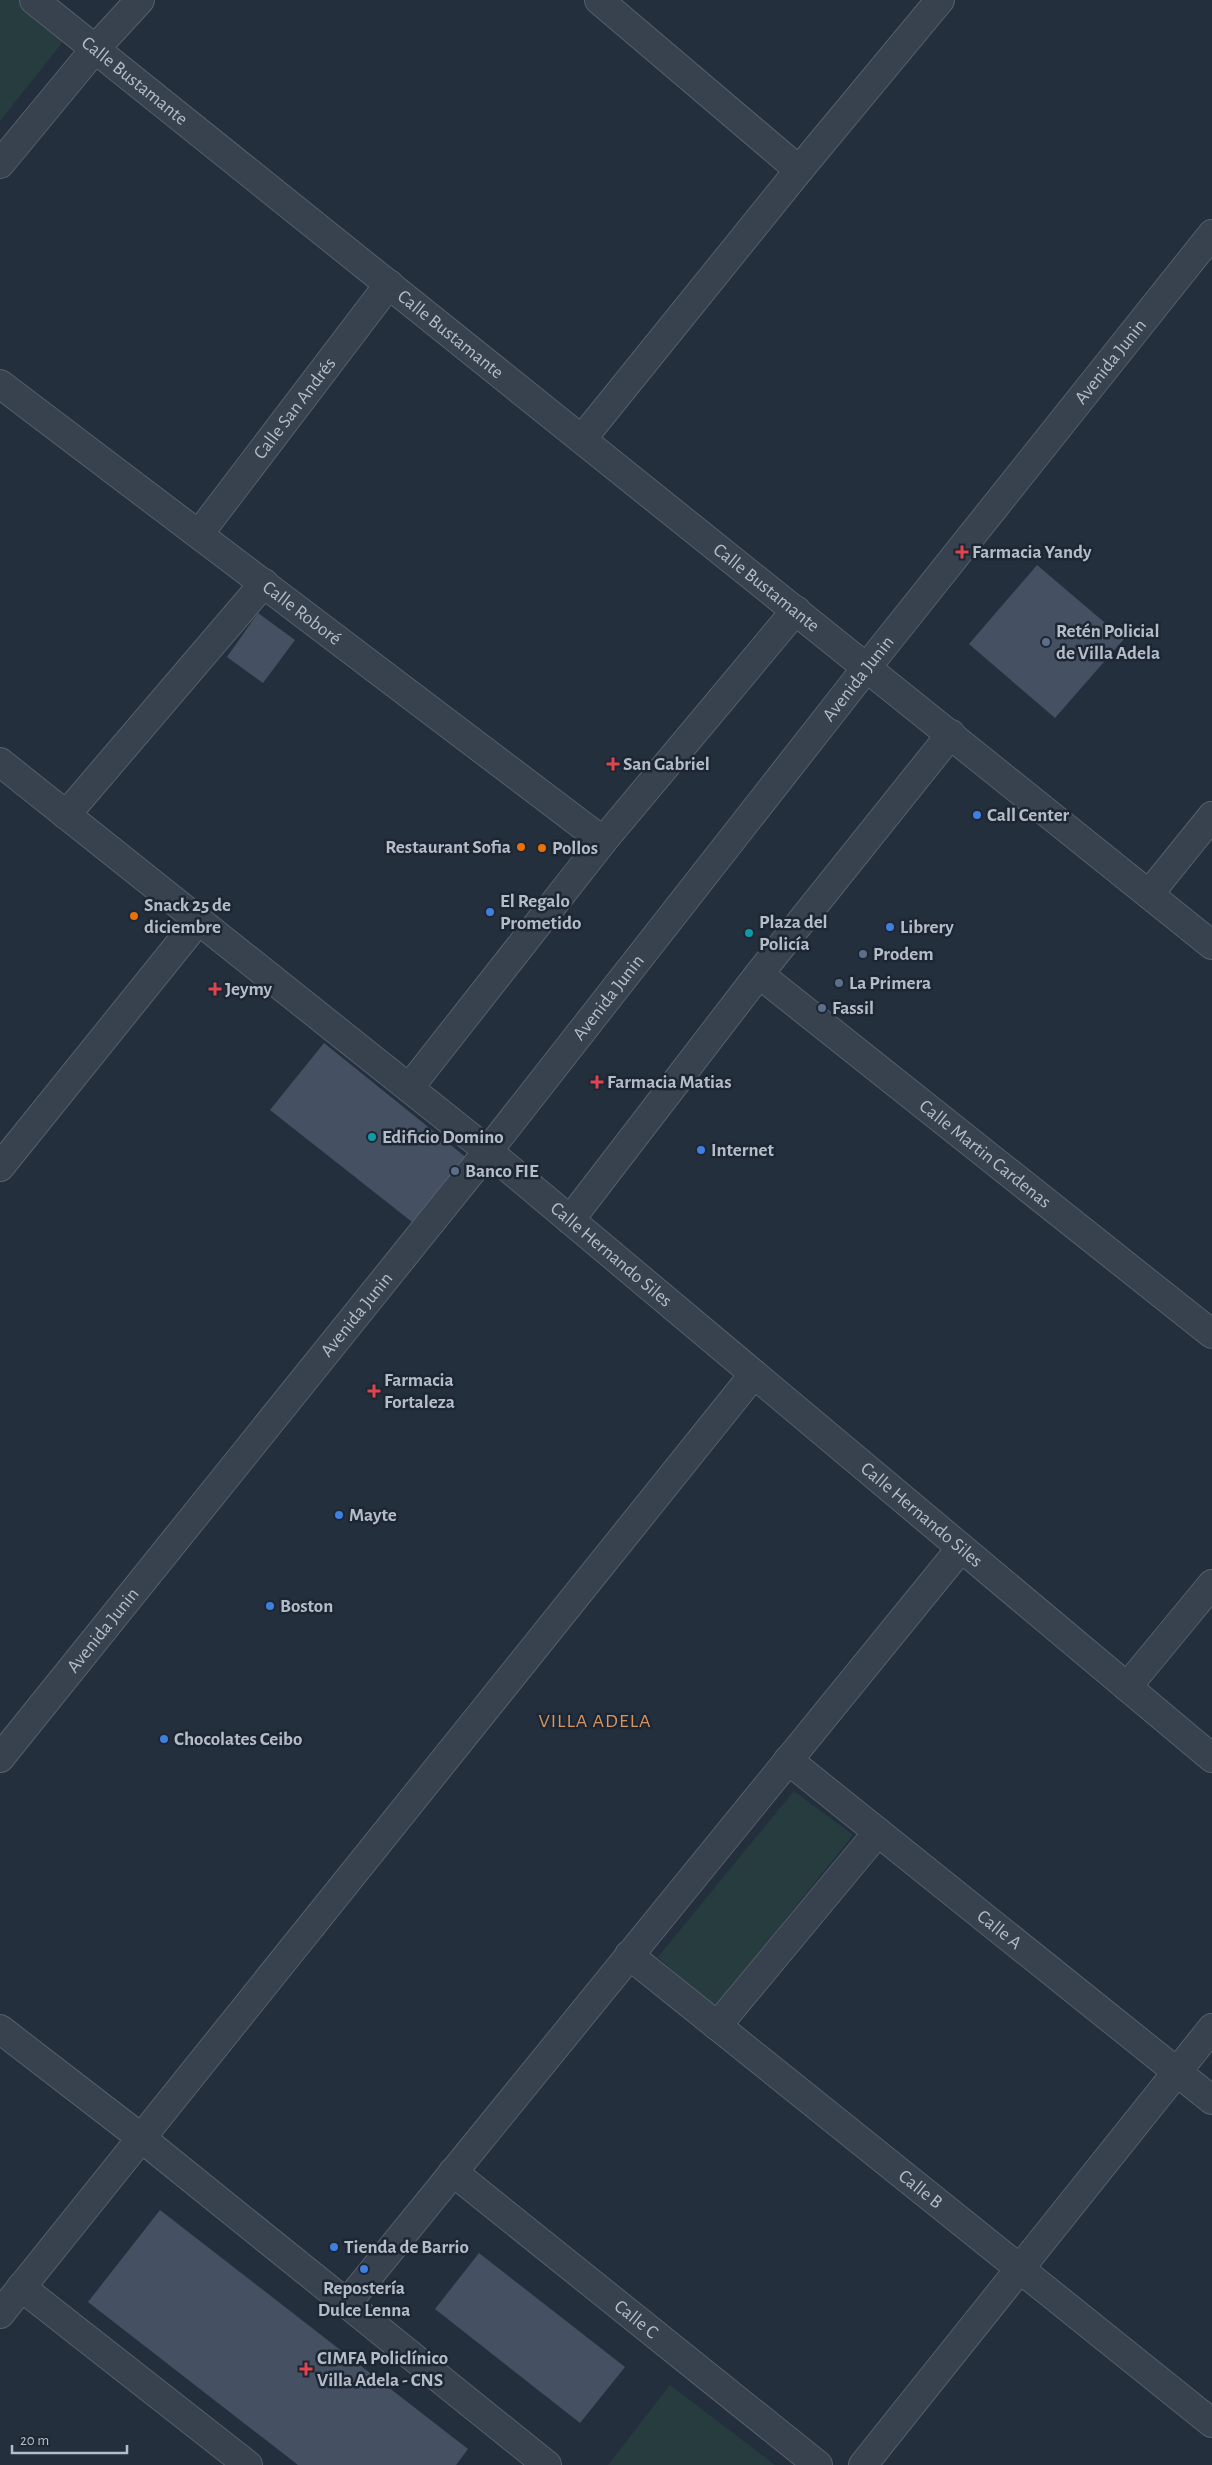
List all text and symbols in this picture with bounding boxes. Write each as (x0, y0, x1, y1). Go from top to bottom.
street label: Calle Bustamante (78, 33, 191, 129)
street label: Calle Bustamante (394, 286, 507, 382)
street label: Avenida Junin (1071, 316, 1150, 408)
street label: Calle San Andrés (250, 354, 339, 463)
street label: Calle Bustamante (710, 540, 823, 636)
place label: Farmacia Yandy (972, 543, 1092, 562)
marker: Farmacia Yandy (956, 546, 968, 558)
street label: Calle Roboré (259, 577, 345, 649)
place label: Retén Policial de Villa Adela (1056, 622, 1160, 663)
street label: Avenida Junin (819, 632, 897, 725)
marker: Retén Policial de Villa Adela (1040, 636, 1052, 648)
place label: San Gabriel (623, 755, 710, 774)
marker: San Gabriel (607, 758, 619, 770)
place label: Call Center (987, 806, 1070, 825)
marker: Call Center (971, 809, 983, 821)
place label: Restaurant Sofia (385, 838, 511, 857)
place label: Pollos (552, 839, 598, 858)
marker: Restaurant Sofia (515, 841, 527, 853)
marker: Pollos (536, 842, 548, 854)
place label: El Regalo Prometido (500, 892, 581, 933)
place label: Snack 25 de diciembre (144, 896, 231, 937)
marker: El Regalo Prometido (484, 906, 496, 918)
marker: Snack 25 de diciembre (128, 910, 140, 922)
place label: Plaza del Policía (759, 913, 828, 954)
place label: Librery (900, 918, 954, 937)
marker: Librery (884, 921, 896, 933)
marker: Plaza del Policía (743, 927, 755, 939)
place label: Prodem (873, 945, 934, 964)
marker: Prodem (857, 948, 869, 960)
street label: Avenida Junin (569, 951, 647, 1044)
place label: La Primera (849, 974, 931, 993)
marker: La Primera (833, 977, 845, 989)
place label: Jeymy (225, 980, 272, 999)
marker: Jeymy (209, 983, 221, 995)
place label: Fassil (832, 999, 874, 1018)
marker: Fassil (816, 1002, 828, 1014)
place label: Farmacia Matias (607, 1073, 732, 1092)
marker: Farmacia Matias (591, 1076, 603, 1088)
street label: Calle Martin Cardenas (916, 1096, 1055, 1212)
place label: Edificio Domino (382, 1128, 504, 1147)
marker: Edificio Domino (366, 1131, 378, 1143)
place label: Internet (711, 1141, 774, 1160)
marker: Internet (695, 1144, 707, 1156)
place label: Banco FIE (465, 1162, 539, 1181)
marker: Banco FIE (449, 1165, 461, 1177)
street label: Calle Hernando Siles (547, 1198, 676, 1311)
street label: Avenida Junin (317, 1269, 396, 1361)
place label: Farmacia Fortaleza (384, 1371, 455, 1412)
marker: Farmacia Fortaleza (368, 1385, 380, 1397)
street label: Calle Hernando Siles (857, 1458, 986, 1571)
place label: Mayte (349, 1506, 397, 1525)
marker: Mayte (333, 1509, 345, 1521)
street label: Avenida Junin (63, 1584, 142, 1676)
place label: Boston (280, 1597, 333, 1616)
marker: Boston (264, 1600, 276, 1612)
district label: VILLA ADELA (538, 1711, 652, 1731)
place label: Chocolates Ceibo (174, 1730, 302, 1749)
marker: Chocolates Ceibo (158, 1733, 170, 1745)
street label: Calle A (974, 1906, 1025, 1953)
street label: Calle B (895, 2166, 946, 2212)
place label: Tienda de Barrio (344, 2238, 469, 2257)
marker: Tienda de Barrio (328, 2241, 340, 2253)
marker: Repostería Dulce Lenna (358, 2263, 370, 2275)
place label: Repostería Dulce Lenna (318, 2279, 410, 2320)
street label: Calle C (611, 2296, 662, 2342)
place label: CIMFA Policlínico Villa Adela - CNS (317, 2349, 448, 2390)
marker: CIMFA Policlínico Villa Adela - CNS (299, 2362, 313, 2376)
scale bar (12, 2422, 128, 2454)
text: 20 m (20, 2433, 49, 2448)

